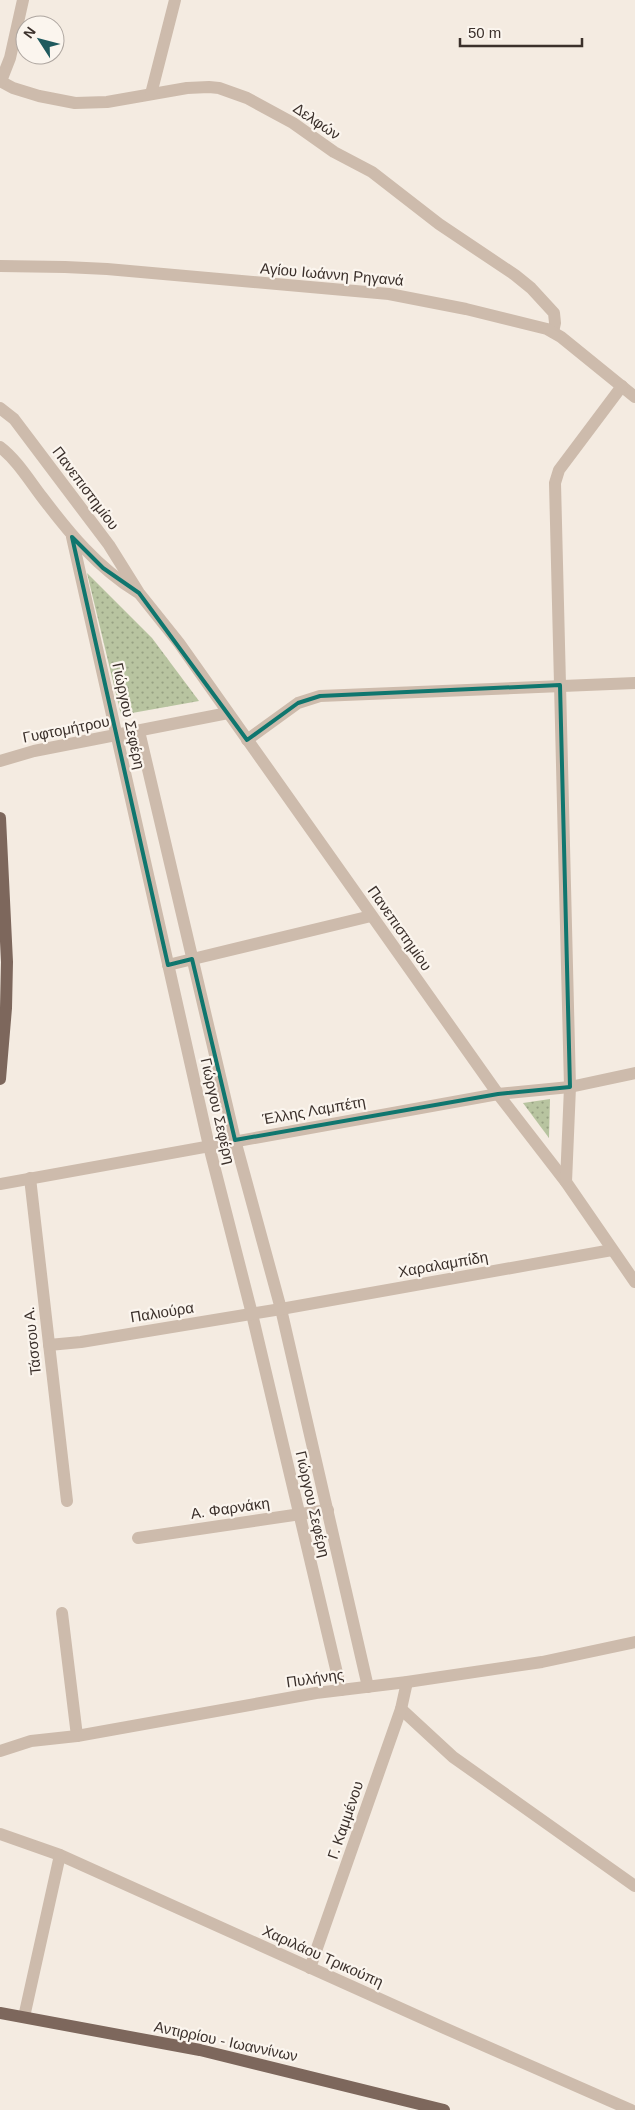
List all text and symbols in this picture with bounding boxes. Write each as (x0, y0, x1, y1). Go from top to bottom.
north arrow (15, 15, 65, 65)
scale bar (460, 15, 582, 47)
text: N (20, 24, 39, 41)
text: 50 m (468, 24, 501, 41)
street label: Δελφών (290, 99, 344, 143)
street label: Αγίου Ιωάννη Ρηγανά (260, 259, 405, 289)
street label: Πανεπιστημίου (49, 443, 123, 533)
street label: Γιώργου Σεφέρη (109, 661, 149, 771)
street label: Γυφτομήτρου (21, 712, 111, 746)
street label: Πανεπιστημίου (365, 882, 435, 974)
street label: Γιώργου Σεφέρη (197, 1056, 239, 1166)
street label: Έλλης Λαμπέτη (260, 1093, 367, 1128)
street label: Χαραλαμπίδη (397, 1248, 489, 1280)
street label: Παλιούρα (129, 1299, 195, 1325)
street label: Τάσσου Α. (20, 1306, 44, 1376)
street label: Γιώργου Σεφέρη (292, 1449, 334, 1559)
street label: Α. Φαρνάκη (189, 1494, 271, 1522)
street label: Πυλήνης (285, 1666, 345, 1690)
street label: Γ. Καμμένου (324, 1779, 366, 1861)
street label: Χαριλάου Τρικούπη (260, 1922, 386, 1990)
street label: Αντιρρίου - Ιωαννίνων (153, 2017, 299, 2065)

